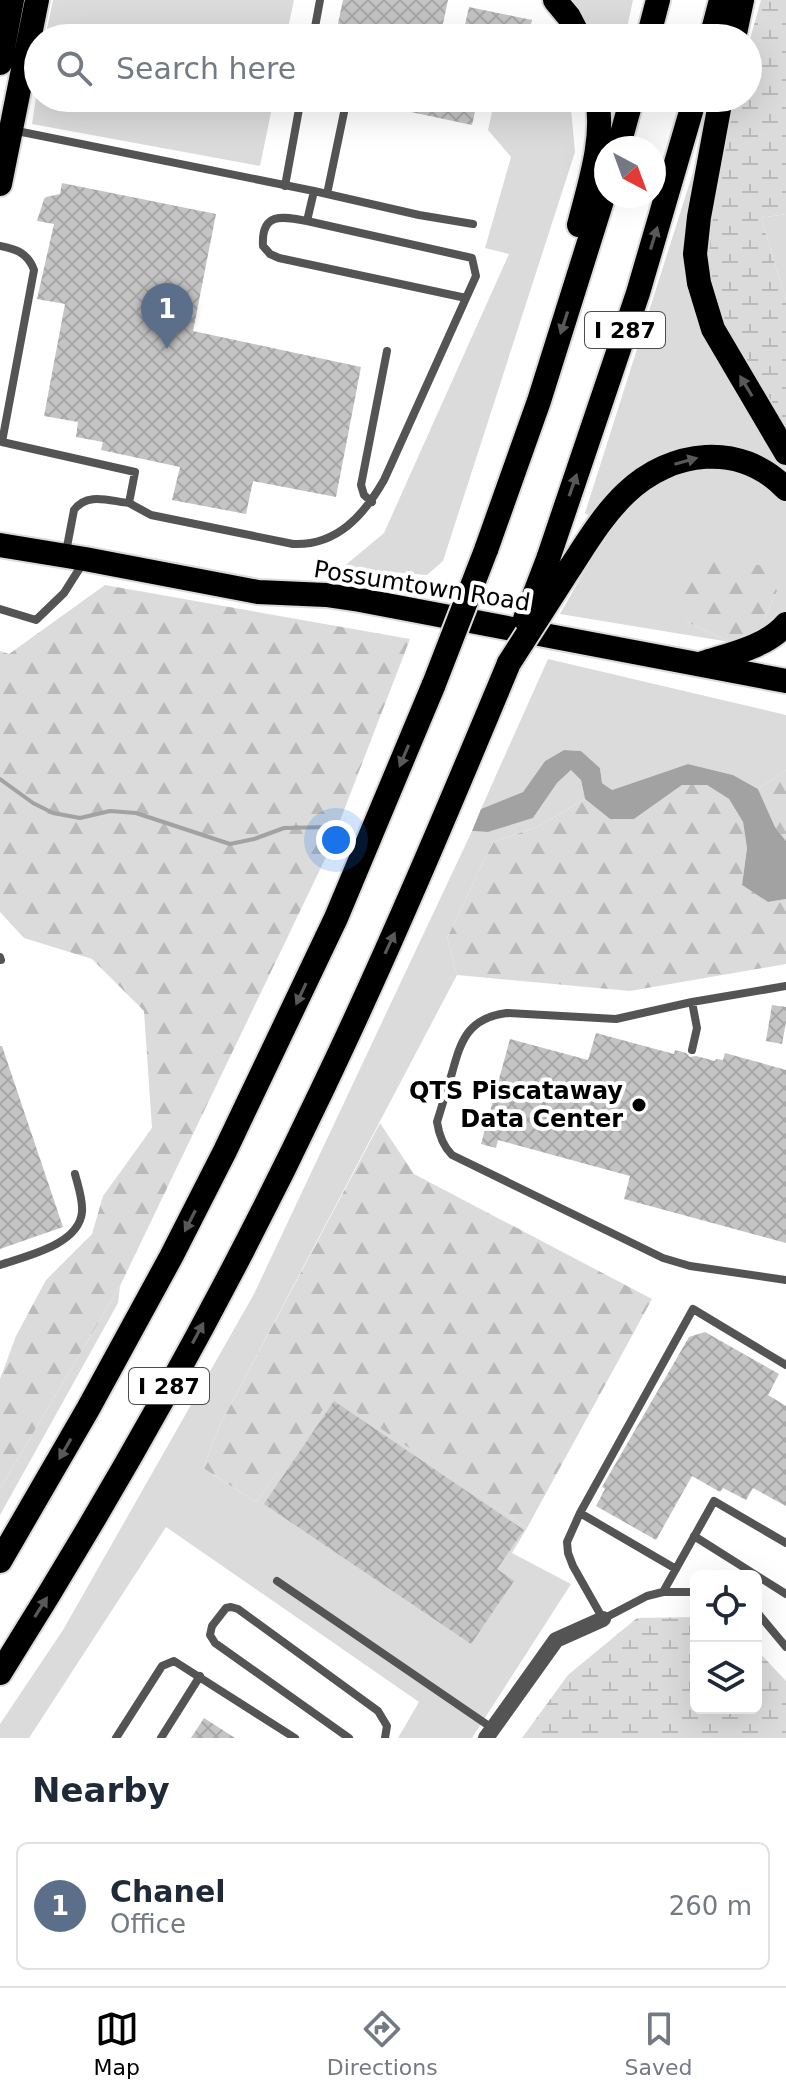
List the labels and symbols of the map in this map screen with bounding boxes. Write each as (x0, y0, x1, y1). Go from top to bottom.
north arrow (594, 136, 666, 208)
one-way arrow (648, 226, 661, 250)
pin: 1 (141, 283, 193, 349)
one-way arrow (557, 312, 570, 336)
road number: I 287 (585, 312, 665, 348)
one-way arrow (739, 375, 753, 397)
one-way arrow (673, 454, 698, 466)
one-way arrow (567, 473, 579, 497)
street label: Possumtown Road (312, 555, 532, 617)
one-way arrow (398, 744, 411, 768)
your location (316, 820, 356, 860)
one-way arrow (383, 931, 397, 955)
one-way arrow (294, 983, 308, 1006)
place label: QTS Piscataway Data Center (409, 1077, 623, 1133)
marker: QTS Piscataway Data Center (630, 1096, 648, 1114)
one-way arrow (183, 1209, 197, 1232)
one-way arrow (191, 1322, 205, 1344)
road number: I 287 (129, 1368, 209, 1404)
one-way arrow (58, 1438, 72, 1460)
one-way arrow (34, 1596, 48, 1618)

